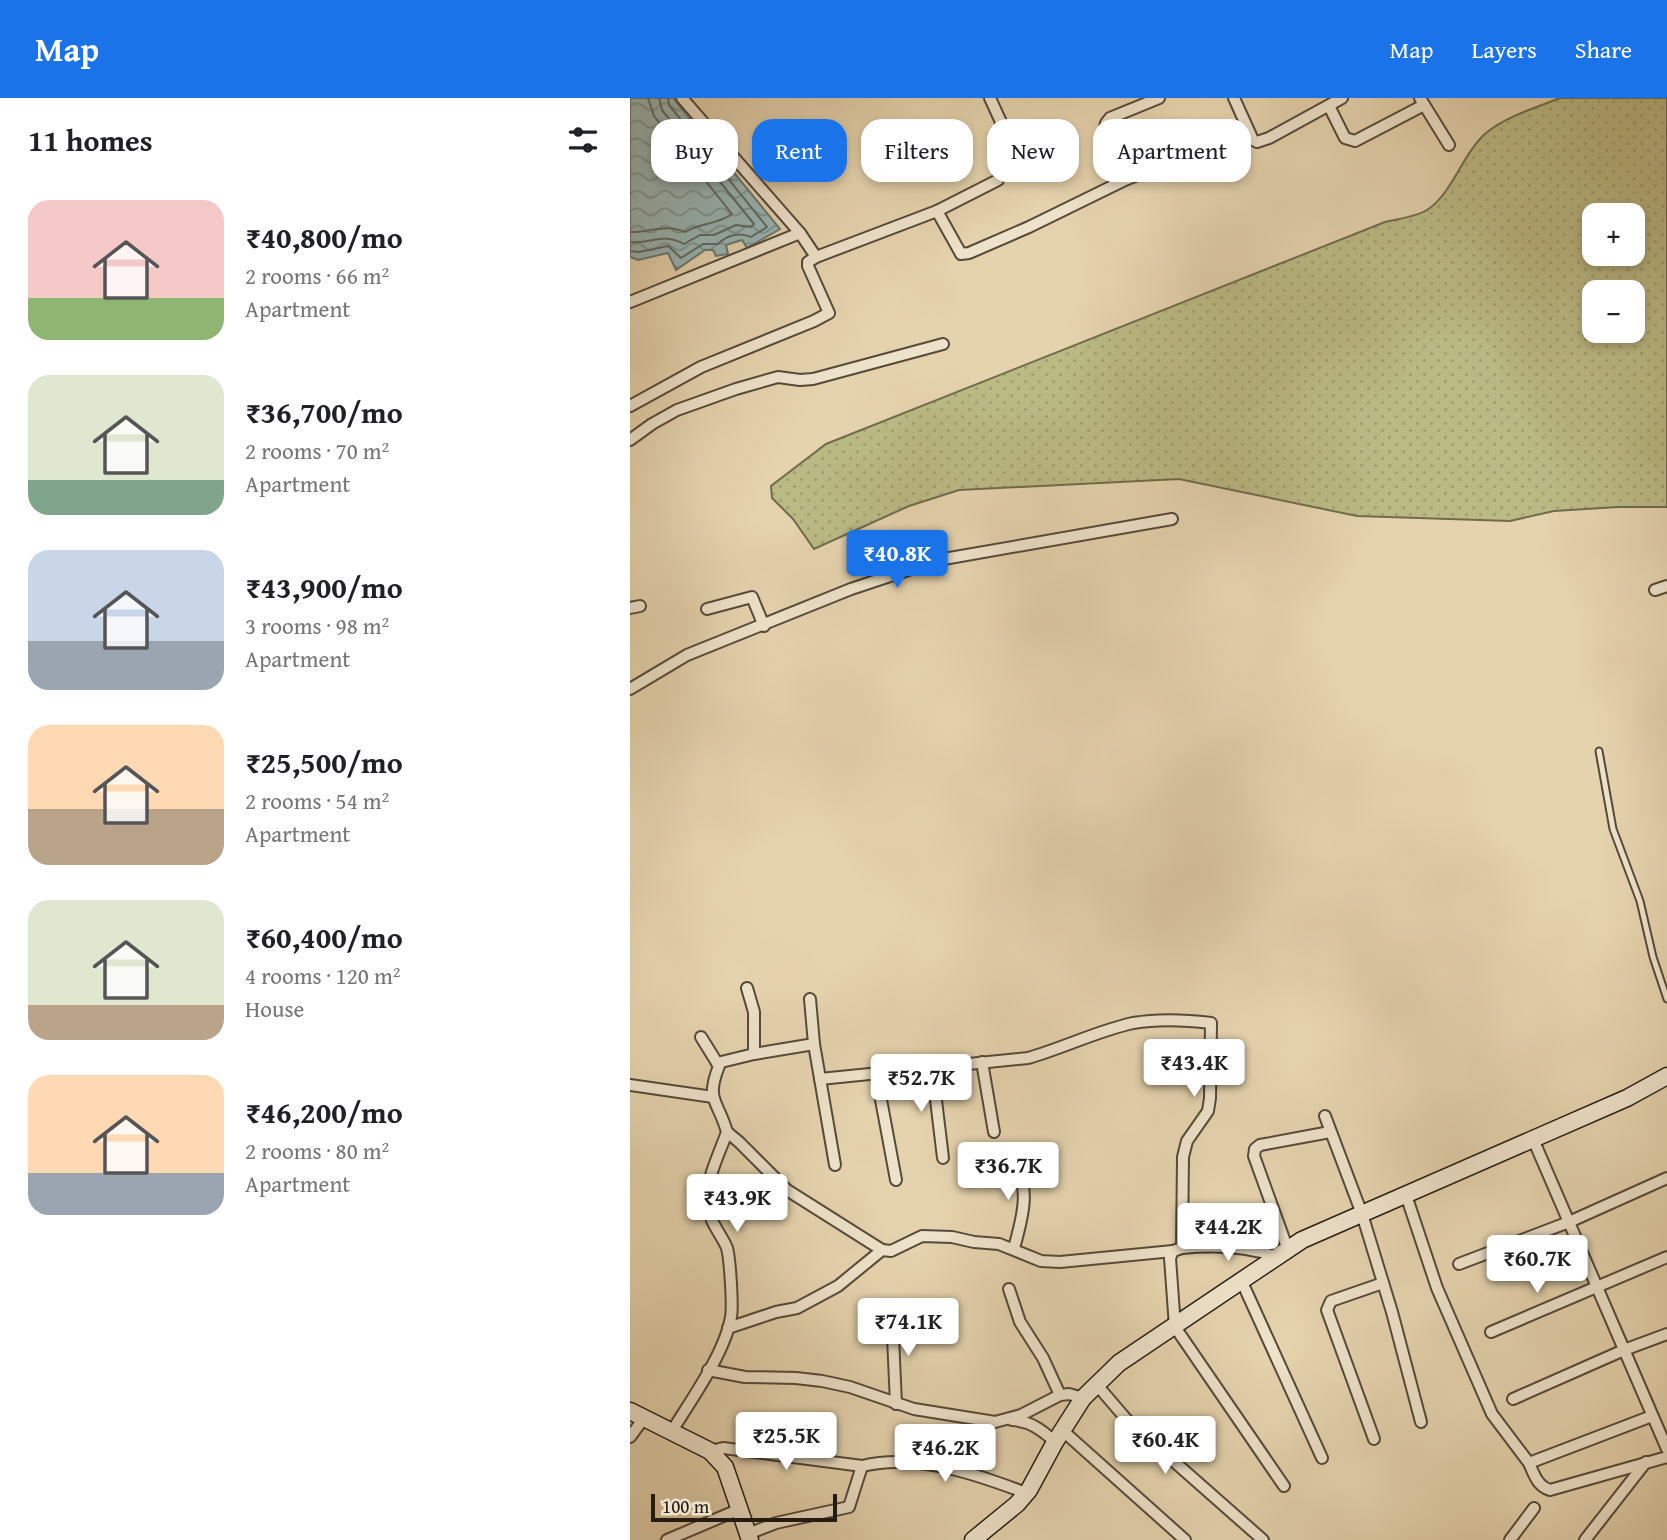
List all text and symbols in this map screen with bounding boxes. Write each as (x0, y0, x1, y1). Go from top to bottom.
text: Map (35, 25, 99, 73)
text: Map (1390, 32, 1433, 67)
text: Layers (1471, 32, 1537, 67)
text: Share (1575, 32, 1632, 67)
text: 11 homes (28, 118, 153, 162)
chip: Buy (651, 119, 738, 182)
chip: Rent (752, 119, 847, 182)
chip: Filters (861, 119, 973, 182)
chip: New (987, 119, 1079, 182)
chip: Apartment (1093, 119, 1251, 182)
icon: filters (564, 121, 602, 159)
map controls (1582, 203, 1645, 343)
button: + (1582, 203, 1645, 266)
text: ₹40,800/mo (245, 215, 403, 259)
icon: home (84, 228, 168, 312)
text: 2 rooms · 66 m² (245, 259, 389, 292)
button: − (1582, 280, 1645, 343)
text: Apartment (245, 292, 350, 325)
text: ₹36,700/mo (245, 390, 403, 434)
icon: home (84, 403, 168, 487)
text: 2 rooms · 70 m² (245, 434, 389, 467)
text: Apartment (245, 467, 350, 500)
pin: ₹40.8K (840, 531, 954, 590)
text: ₹40.8K (863, 536, 931, 569)
text: ₹43,900/mo (245, 565, 403, 609)
icon: home (84, 578, 168, 662)
text: 3 rooms · 98 m² (245, 609, 389, 642)
text: Apartment (245, 642, 350, 675)
text: ₹25,500/mo (245, 740, 403, 784)
icon: home (84, 753, 168, 837)
text: 2 rooms · 54 m² (245, 784, 389, 817)
text: Apartment (245, 817, 350, 850)
text: ₹60,400/mo (245, 915, 403, 959)
icon: home (84, 928, 168, 1012)
text: 4 rooms · 120 m² (245, 959, 400, 992)
text: House (245, 992, 304, 1025)
pin: ₹43.4K (1137, 1040, 1251, 1099)
text: ₹43.4K (1160, 1045, 1228, 1078)
pin: ₹52.7K (864, 1054, 978, 1114)
text: ₹52.7K (887, 1060, 955, 1093)
text: ₹46,200/mo (245, 1090, 403, 1134)
icon: home (84, 1103, 168, 1187)
text: 2 rooms · 80 m² (245, 1134, 389, 1167)
pin: ₹36.7K (951, 1142, 1065, 1202)
text: ₹36.7K (974, 1148, 1042, 1181)
text: Apartment (245, 1167, 350, 1200)
pin: ₹43.9K (680, 1174, 794, 1234)
text: ₹43.9K (703, 1180, 771, 1213)
pin: ₹44.2K (1171, 1204, 1285, 1263)
text: ₹44.2K (1194, 1209, 1262, 1242)
pin: ₹60.7K (1480, 1236, 1594, 1295)
text: ₹60.7K (1503, 1241, 1571, 1274)
pin: ₹74.1K (851, 1298, 965, 1358)
text: ₹74.1K (874, 1304, 942, 1337)
pin: ₹25.5K (729, 1412, 843, 1472)
pin: ₹60.4K (1108, 1416, 1222, 1476)
text: ₹25.5K (752, 1418, 820, 1451)
text: ₹60.4K (1131, 1422, 1199, 1455)
pin: ₹46.2K (888, 1424, 1002, 1484)
text: ₹46.2K (911, 1430, 979, 1463)
scale bar (651, 1491, 836, 1523)
text: 100 m (662, 1492, 709, 1520)

